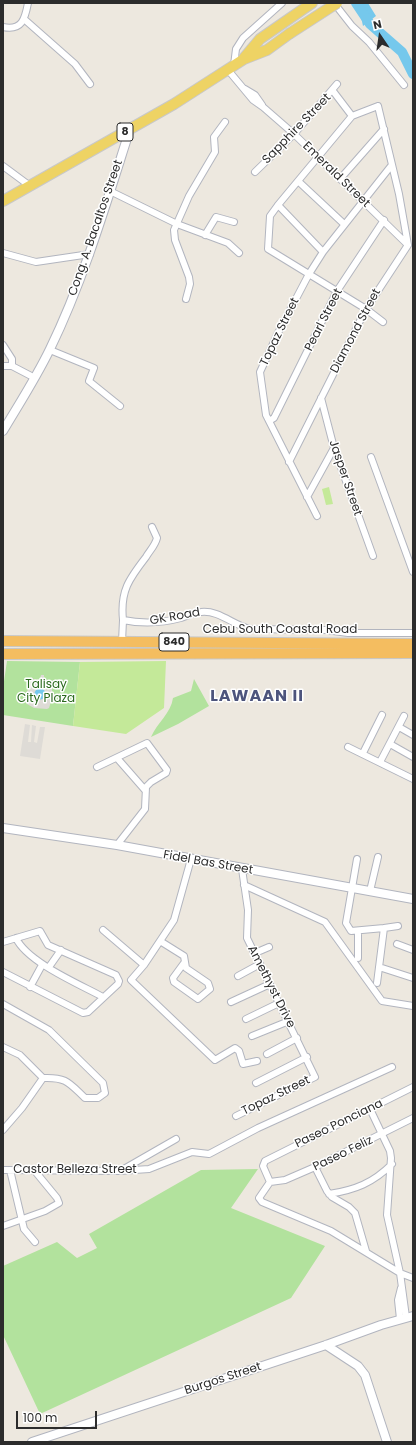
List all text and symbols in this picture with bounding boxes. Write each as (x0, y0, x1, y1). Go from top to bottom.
north arrow (360, 16, 400, 56)
text: N (371, 16, 383, 33)
street label: Sapphire Street (260, 91, 334, 167)
road number: 8 (117, 123, 133, 141)
street label: Emerald Street (299, 139, 373, 211)
street label: Cong. A. Bacaltos Street (66, 158, 126, 298)
street label: Pearl Street (302, 286, 346, 354)
street label: Diamond Street (328, 286, 384, 376)
street label: Topaz Street (257, 296, 303, 368)
street label: Jasper Street (325, 438, 365, 518)
street label: GK Road (149, 605, 201, 629)
street label: Cebu South Coastal Road (203, 623, 357, 637)
road number: 840 (159, 633, 189, 651)
park label: Talisay City Plaza (17, 678, 75, 706)
district label: LAWAAN II (210, 687, 304, 707)
street label: Fidel Bas Street (162, 848, 254, 878)
street label: Amethyst Drive (244, 943, 298, 1031)
street label: Topaz Street (240, 1073, 312, 1119)
street label: Paseo Ponciana (293, 1096, 385, 1152)
street label: Paseo Feliz (311, 1133, 375, 1175)
street label: Castor Belleza Street (13, 1163, 137, 1177)
street label: Burgos Street (183, 1360, 263, 1398)
scale bar (18, 1403, 99, 1429)
text: 100 m (23, 1409, 57, 1426)

